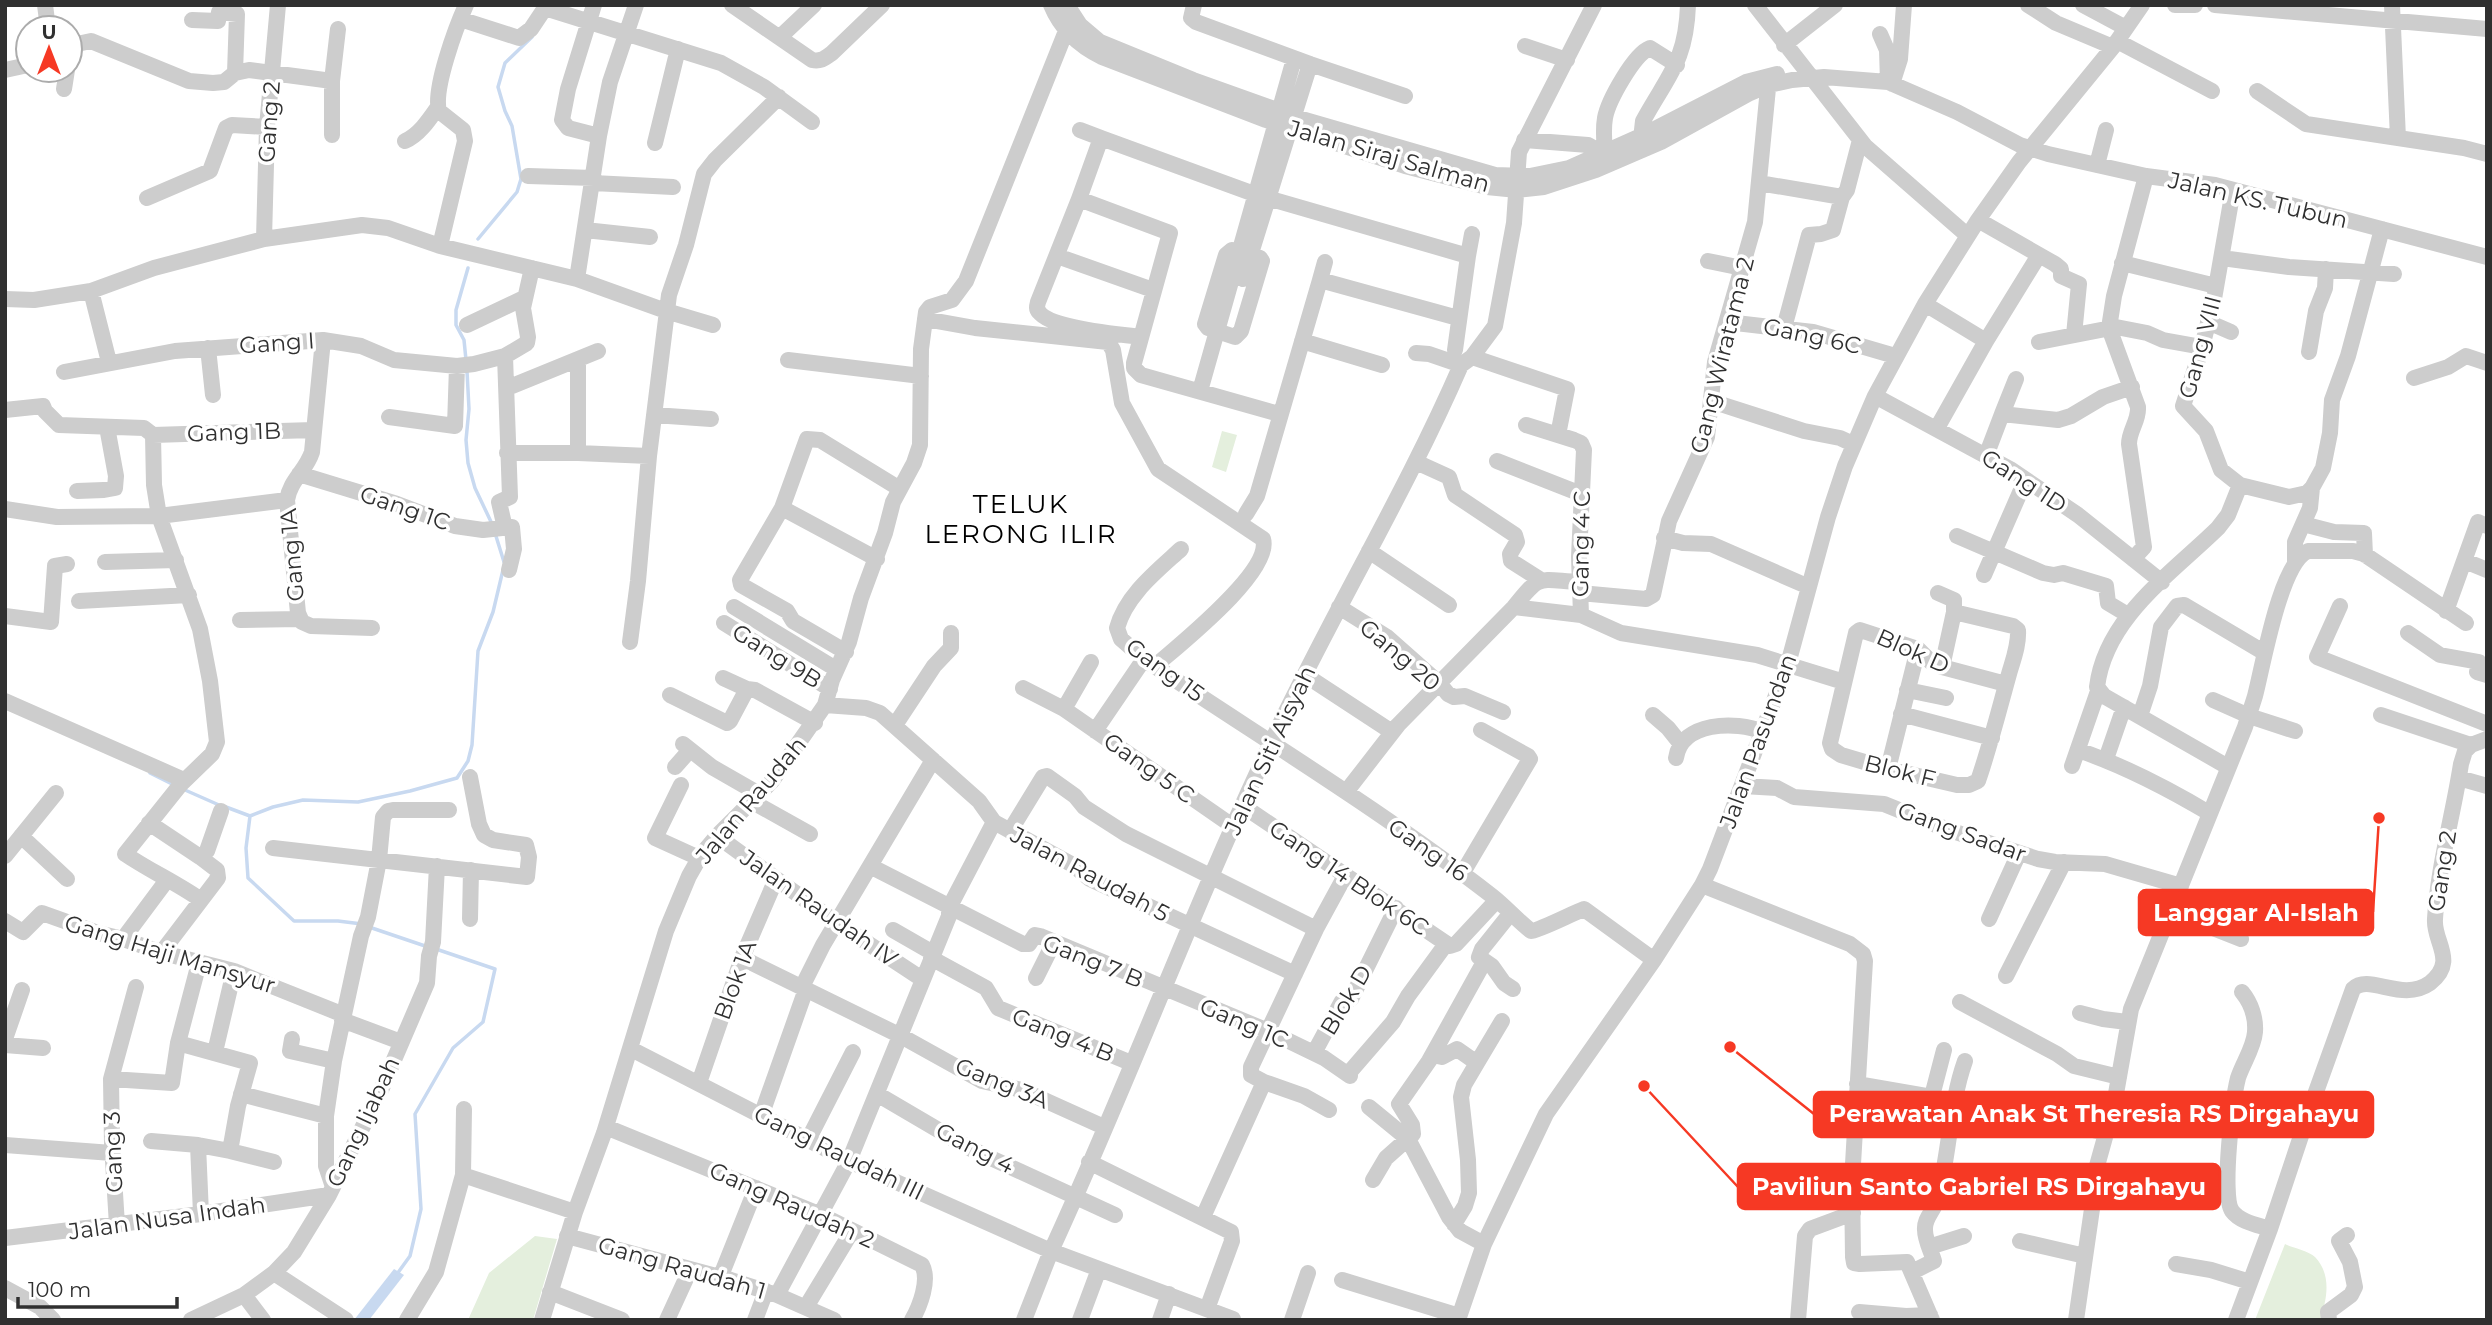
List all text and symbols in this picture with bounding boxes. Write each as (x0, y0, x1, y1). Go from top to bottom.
north arrow (14, 14, 84, 84)
text: U (42, 21, 56, 44)
street label: Gang 2 (252, 80, 286, 164)
street label: Jalan Siraj Salman (1284, 114, 1493, 198)
street label: Jalan KS. Tubun (2165, 166, 2350, 234)
street label: Gang Wiratama 2 (1684, 254, 1760, 456)
street label: Gang VIII (2173, 293, 2227, 401)
street label: Gang 6C (1761, 312, 1863, 360)
street label: Gang I (238, 326, 316, 360)
street label: Gang 1B (186, 416, 282, 448)
street label: Gang 1D (1976, 443, 2072, 519)
street label: Gang 1C (356, 480, 454, 536)
district label: TELUK LERONG ILIR (924, 488, 1118, 550)
street label: Gang 4 C (1566, 491, 1596, 597)
street label: Gang 1A (274, 507, 310, 603)
street label: Gang 20 (1354, 613, 1446, 697)
street label: Gang 9B (727, 618, 827, 694)
street label: Blok D (1872, 623, 1954, 679)
street label: Gang 15 (1120, 632, 1210, 708)
street label: Jalan Pasundan (1713, 650, 1802, 833)
street label: Jalan Siti Aisyah (1218, 661, 1321, 840)
street label: Gang 5 C (1098, 727, 1200, 809)
street label: Jalan Raudah (689, 731, 812, 870)
street label: Blok F (1862, 749, 1938, 793)
street label: Gang Sadar (1894, 796, 2030, 868)
street label: Gang 16 (1383, 812, 1473, 888)
street label: Gang 14 Blok 6C (1264, 814, 1434, 942)
street label: Jalan Raudah 5 (1005, 820, 1174, 928)
street label: Gang 2 (2422, 828, 2462, 914)
street label: Jalan Raudah IV (734, 843, 904, 973)
callout: Langgar Al-Islah (2139, 890, 2373, 935)
text: Langgar Al-Islah (2153, 898, 2359, 927)
street label: Gang Haji Mansyur (61, 909, 279, 999)
street label: Gang 7 B (1039, 928, 1147, 994)
street label: Blok 1A (708, 936, 762, 1024)
street label: Blok D (1314, 960, 1378, 1040)
street label: Gang 1C (1196, 992, 1292, 1054)
street label: Gang 4 B (1008, 1002, 1118, 1068)
street label: Gang Ijabah (321, 1052, 405, 1192)
street label: Gang 3A (951, 1052, 1053, 1115)
callout: Perawatan Anak St Theresia RS Dirgahayu (1814, 1092, 2373, 1137)
text: Perawatan Anak St Theresia RS Dirgahayu (1829, 1099, 2359, 1128)
street label: Gang Raudah III (749, 1100, 929, 1206)
street label: Gang 3 (98, 1111, 128, 1193)
street label: Gang 4 (931, 1116, 1019, 1180)
street label: Gang Raudah 2 (705, 1156, 879, 1254)
callout: Paviliun Santo Gabriel RS Dirgahayu (1738, 1164, 2220, 1209)
text: Paviliun Santo Gabriel RS Dirgahayu (1752, 1172, 2206, 1201)
street label: Jalan Nusa Indah (66, 1190, 267, 1246)
street label: Gang Raudah 1 (595, 1231, 769, 1305)
scale bar (18, 1266, 177, 1310)
text: 100 m (28, 1277, 91, 1302)

